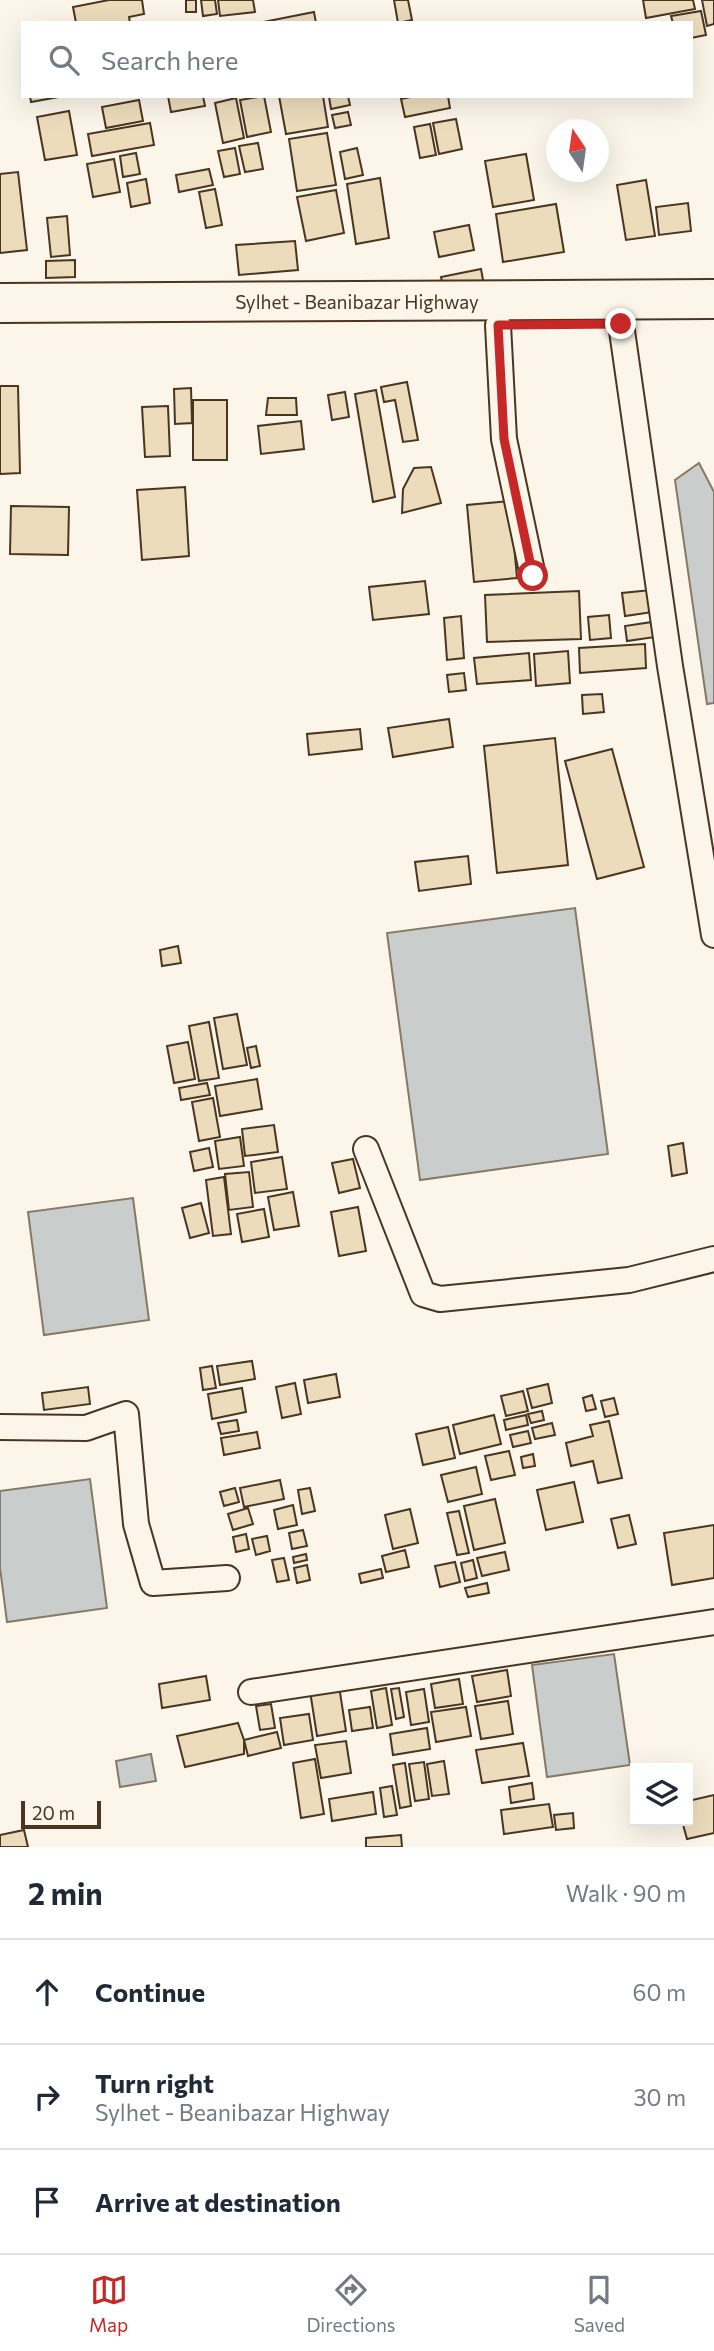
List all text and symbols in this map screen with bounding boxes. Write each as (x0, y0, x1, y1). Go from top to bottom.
search box (21, 21, 693, 98)
icon: search (45, 41, 83, 79)
text: Search here (101, 44, 239, 75)
north arrow (546, 119, 609, 182)
street label: Sylhet - Beanibazar Highway (235, 290, 479, 313)
route end (605, 308, 636, 339)
route start (517, 560, 548, 591)
map controls (630, 1763, 693, 1826)
button: layers (630, 1763, 693, 1826)
scale bar (21, 1798, 102, 1830)
text: 20 m (32, 1801, 75, 1824)
text: 2 min (28, 1874, 103, 1911)
text: Walk · 90 m (566, 1879, 686, 1907)
icon: ahead (28, 1973, 66, 2011)
text: Continue (95, 1976, 205, 2007)
text: 60 m (633, 1978, 686, 2006)
text: Turn right (95, 2067, 214, 2098)
icon: right (28, 2078, 66, 2116)
text: 30 m (633, 2083, 686, 2111)
text: Sylhet - Beanibazar Highway (95, 2098, 390, 2126)
icon: arrive (28, 2183, 66, 2221)
text: Arrive at destination (95, 2186, 341, 2217)
tab: Map (89, 2271, 128, 2336)
tab: Directions (306, 2271, 396, 2336)
tab: Saved (574, 2271, 625, 2336)

